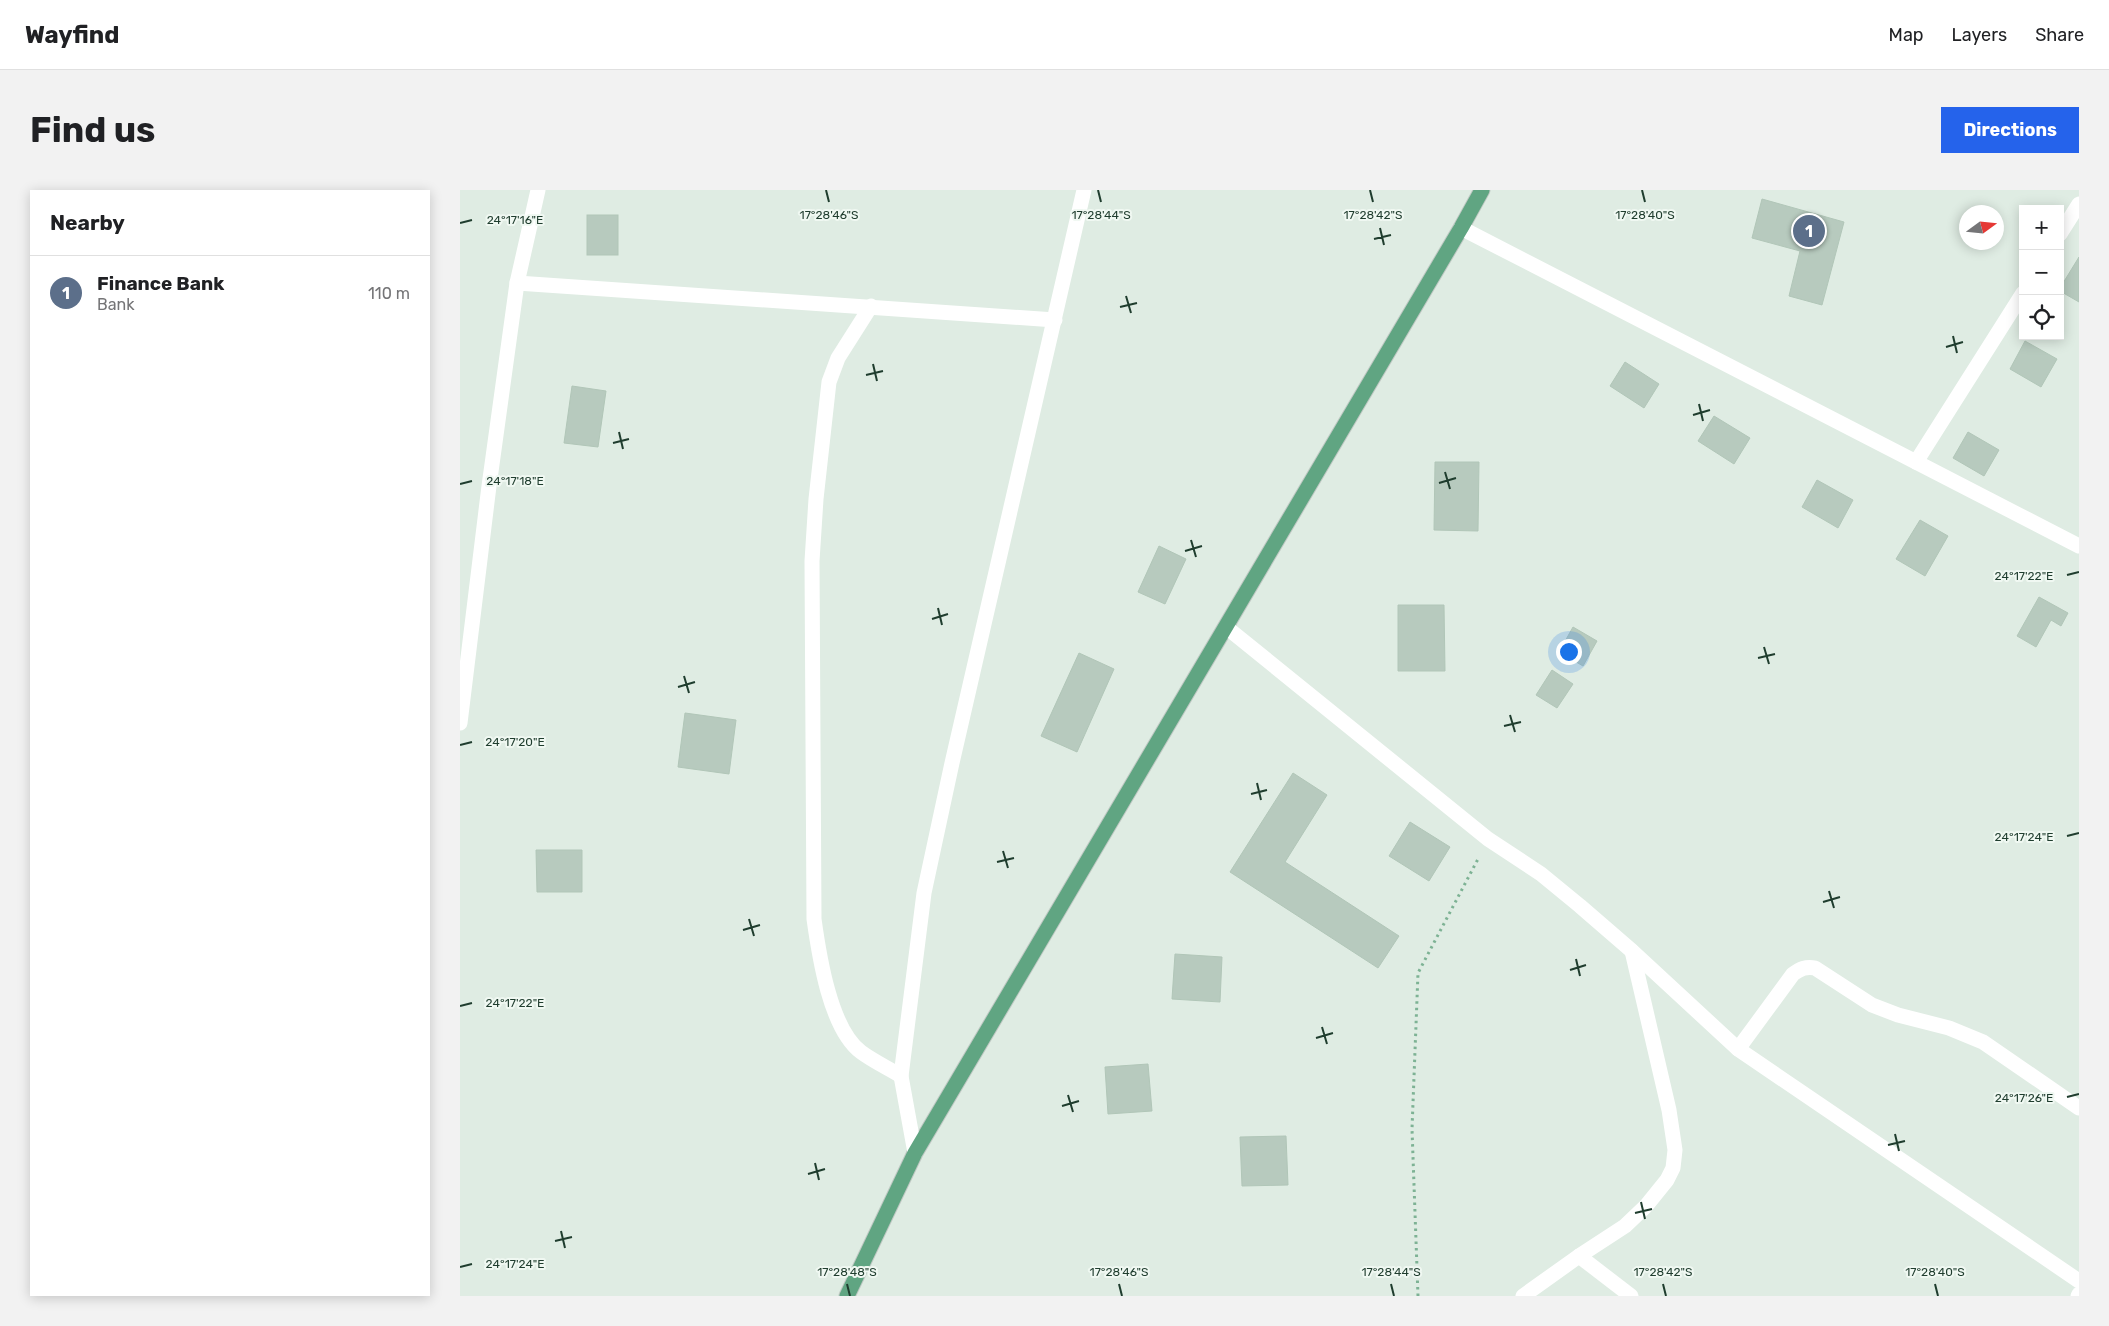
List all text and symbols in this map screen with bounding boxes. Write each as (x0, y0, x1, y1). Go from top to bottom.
text: Wayfind (25, 21, 119, 49)
text: Map (1889, 24, 1924, 46)
text: Layers (1952, 24, 2007, 46)
text: Share (2035, 24, 2084, 46)
button: Directions (1941, 107, 2079, 153)
text: Find us (30, 109, 155, 151)
north arrow (1959, 205, 2004, 250)
map controls (2019, 205, 2064, 340)
button: + (2019, 205, 2064, 250)
text: 17°28'46"S (800, 208, 858, 222)
text: 17°28'44"S (1071, 208, 1131, 222)
text: 17°28'42"S (1343, 208, 1403, 222)
text: 17°28'40"S (1615, 208, 1675, 222)
text: Nearby (50, 210, 125, 235)
pin: 1 (1793, 212, 1825, 250)
text: 24°17'16"E (487, 213, 543, 227)
button: − (2019, 250, 2064, 295)
text: Finance Bank (97, 272, 224, 295)
text: 1 (62, 284, 70, 303)
text: 110 m (368, 284, 410, 303)
text: Bank (97, 295, 134, 314)
button: locate (2019, 295, 2064, 340)
text: 24°17'18"E (486, 474, 544, 488)
text: 24°17'22"E (1995, 569, 2053, 583)
your location (1556, 639, 1582, 665)
text: 24°17'20"E (485, 735, 545, 749)
text: 24°17'24"E (1995, 830, 2053, 844)
text: 24°17'22"E (486, 996, 544, 1010)
text: 24°17'26"E (1995, 1091, 2053, 1105)
text: 24°17'24"E (486, 1257, 544, 1271)
text: 17°28'48"S (817, 1265, 877, 1279)
text: 17°28'46"S (1090, 1265, 1148, 1279)
text: 17°28'44"S (1361, 1265, 1421, 1279)
text: 17°28'42"S (1633, 1265, 1693, 1279)
text: 17°28'40"S (1905, 1265, 1965, 1279)

